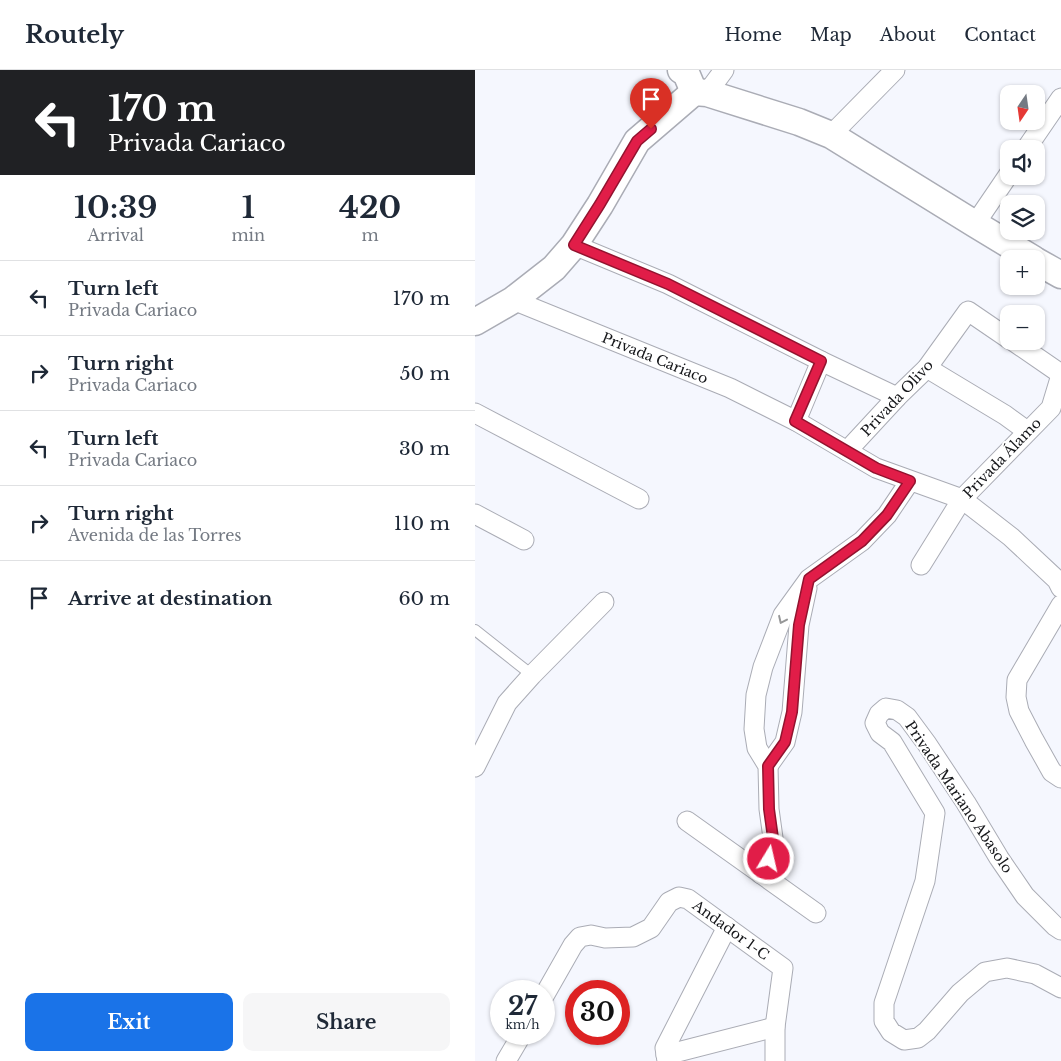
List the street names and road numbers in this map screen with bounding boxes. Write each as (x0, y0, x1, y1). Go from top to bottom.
street label: Privada Cariaco (599, 328, 711, 388)
street label: Privada Olivo (857, 356, 937, 440)
street label: Privada Álamo (959, 414, 1045, 502)
street label: Privada Mariano Abasolo (901, 717, 1017, 877)
street label: Andador 1-C (688, 896, 773, 964)

